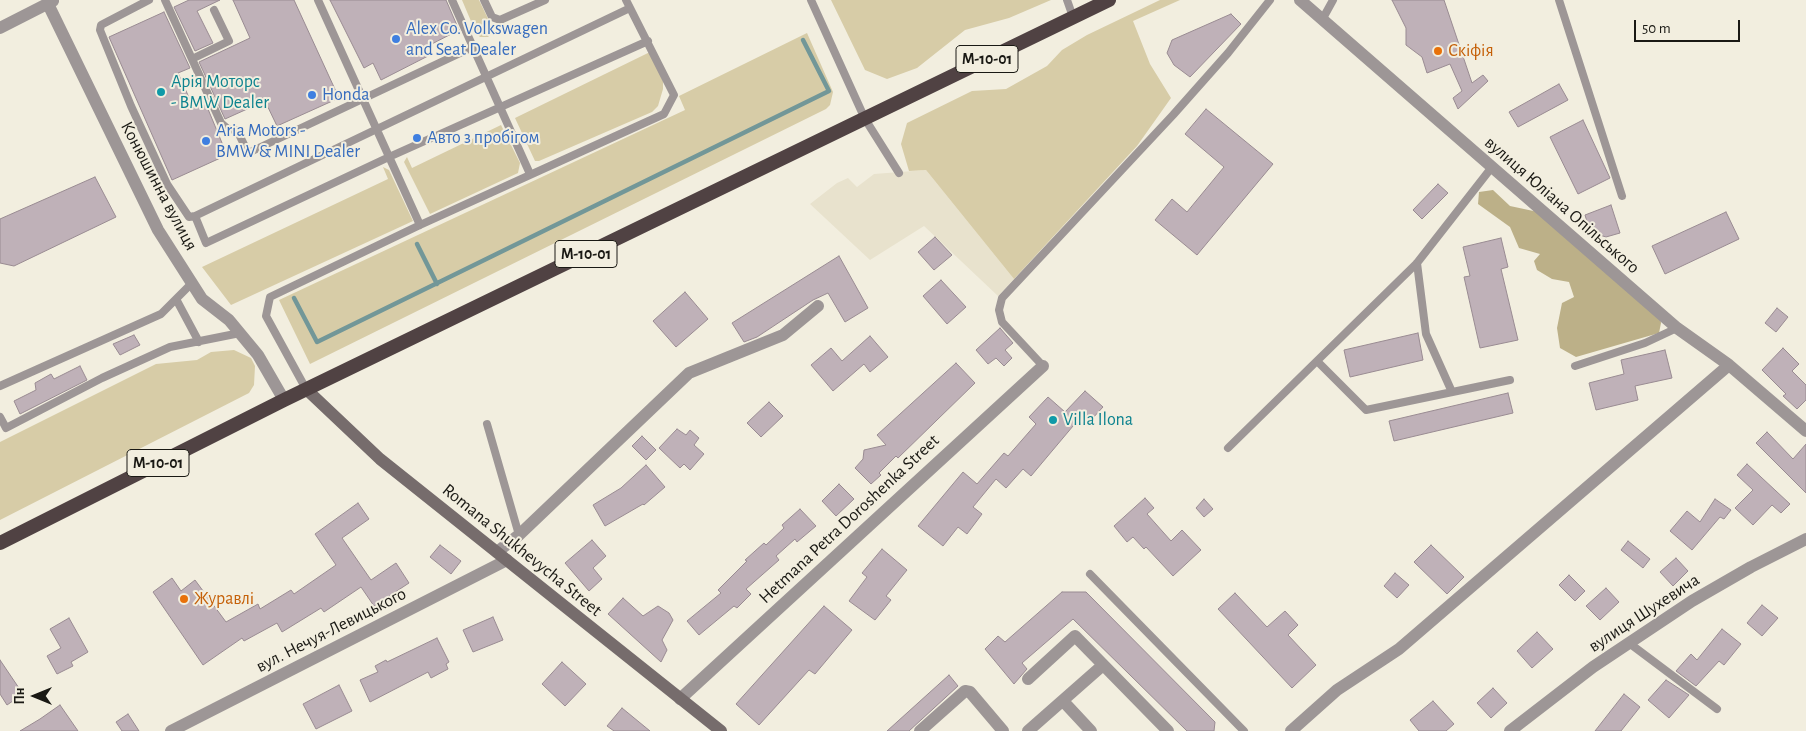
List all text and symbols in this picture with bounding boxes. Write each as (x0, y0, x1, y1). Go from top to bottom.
scale bar (1636, 10, 1742, 42)
place label: Alex Co. Volkswagen and Seat Dealer (406, 18, 548, 60)
text: 50 m (1642, 21, 1671, 36)
marker: Alex Co. Volkswagen and Seat Dealer (390, 33, 402, 45)
place label: Скіфія (1448, 40, 1494, 62)
marker: Скіфія (1432, 45, 1444, 57)
road number: М-10-01 (956, 46, 1018, 72)
place label: Арія Моторс - BMW Dealer (171, 71, 269, 114)
place label: Honda (322, 84, 370, 106)
marker: Арія Моторс - BMW Dealer (155, 86, 167, 98)
marker: Honda (306, 89, 318, 101)
street label: Конюшинна вулиця (116, 118, 202, 254)
place label: Aria Motors - BMW & MINI Dealer (216, 120, 360, 162)
place label: Авто з пробігом (427, 127, 540, 149)
marker: Авто з пробігом (411, 132, 423, 144)
street label: вулиця Юліана Опільського (1480, 132, 1644, 278)
marker: Aria Motors - BMW & MINI Dealer (200, 135, 212, 147)
road number: М-10-01 (555, 240, 617, 268)
place label: Villa Ilona (1063, 409, 1133, 431)
marker: Villa Ilona (1047, 414, 1059, 426)
street label: Hetmana Petra Doroshenka Street (754, 430, 944, 608)
road number: М-10-01 (127, 449, 189, 476)
street label: Romana Shukhevycha Street (438, 479, 606, 621)
street label: вулиця Шухевича (1584, 569, 1704, 657)
street label: вул. Нечуя-Левицького (252, 583, 410, 677)
place label: Журавлі (194, 588, 254, 610)
marker: Журавлі (178, 593, 190, 605)
north arrow (10, 671, 60, 721)
text: Пн (13, 687, 27, 705)

